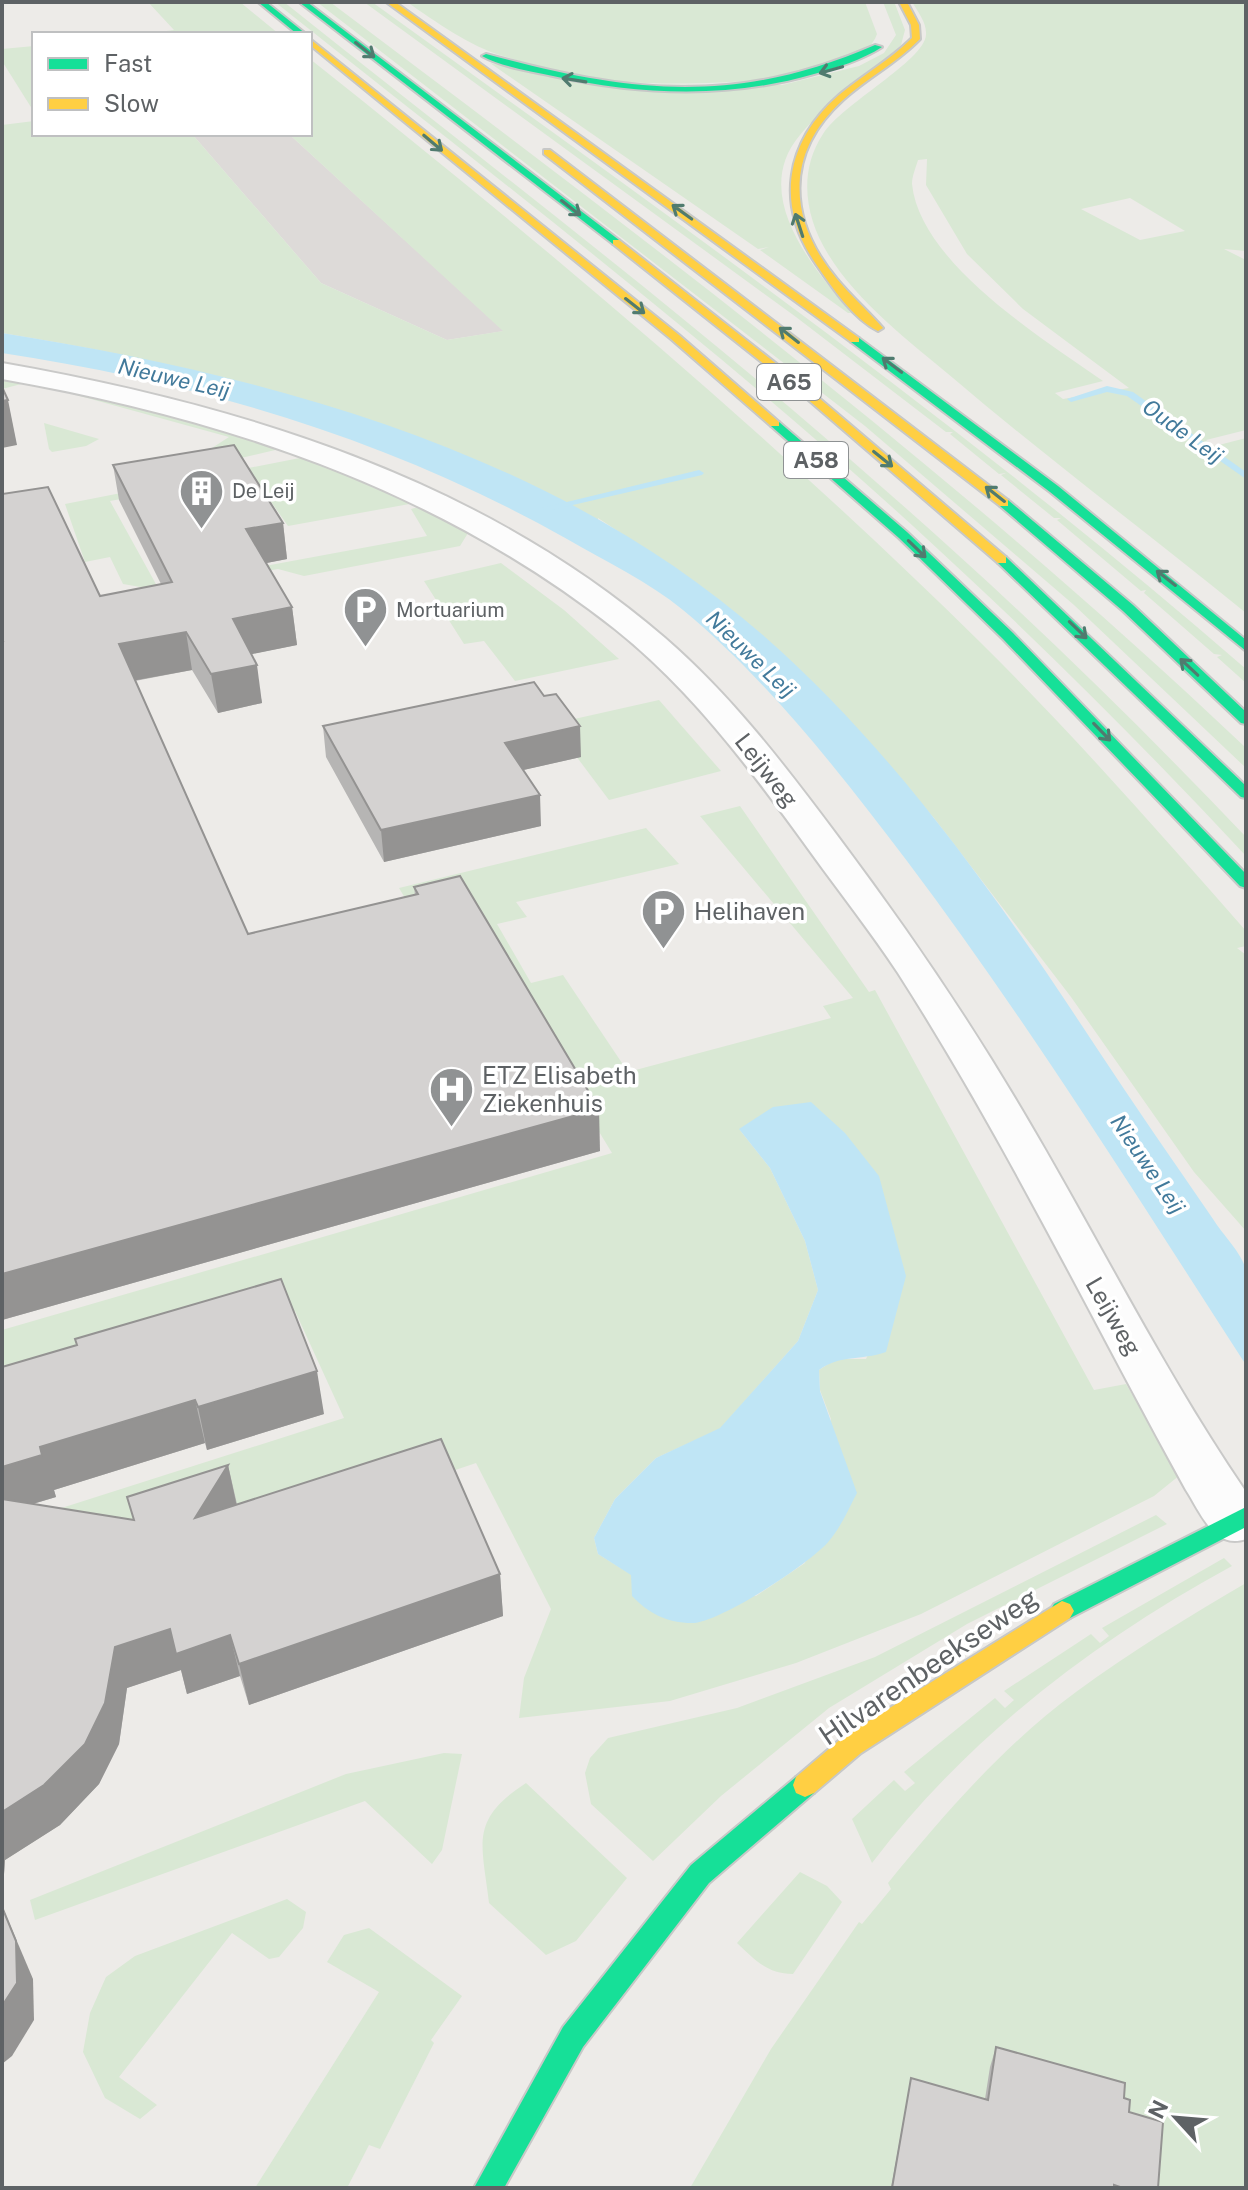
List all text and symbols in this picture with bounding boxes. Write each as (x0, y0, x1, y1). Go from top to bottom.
legend (32, 32, 312, 136)
one-way arrow (354, 41, 375, 58)
text: Fast (104, 49, 152, 77)
one-way arrow (819, 63, 845, 78)
one-way arrow (561, 71, 587, 86)
text: Slow (104, 89, 159, 117)
one-way arrow (422, 134, 443, 152)
one-way arrow (560, 200, 581, 217)
one-way arrow (671, 204, 693, 220)
one-way arrow (790, 213, 805, 238)
one-way arrow (624, 297, 645, 315)
one-way arrow (779, 326, 800, 343)
water label: Nieuwe Leij (116, 353, 233, 404)
one-way arrow (882, 357, 903, 374)
road number: A65 (757, 364, 821, 400)
water label: Oude Leij (1138, 393, 1228, 469)
road number: A58 (784, 442, 848, 478)
one-way arrow (872, 450, 893, 468)
building icon: De Leij (177, 467, 225, 530)
place label: De Leij (232, 479, 295, 503)
one-way arrow (985, 486, 1006, 503)
one-way arrow (907, 539, 927, 557)
one-way arrow (1156, 569, 1177, 587)
parking icon: Mortuarium (341, 586, 389, 649)
place label: Mortuarium (396, 598, 505, 622)
water label: Nieuwe Leij (701, 605, 801, 703)
one-way arrow (1068, 621, 1088, 640)
one-way arrow (1180, 658, 1200, 676)
one-way arrow (1092, 722, 1111, 741)
street label: Leijweg (729, 727, 805, 813)
parking icon: Helihaven (639, 887, 687, 950)
place label: Helihaven (694, 897, 805, 925)
place label: ETZ Elisabeth Ziekenhuis (482, 1061, 637, 1117)
hospital icon: ETZ Elisabeth Ziekenhuis (427, 1065, 475, 1128)
water label: Nieuwe Leij (1105, 1110, 1191, 1219)
street label: Leijweg (1080, 1272, 1148, 1360)
street label: Hilvarenbeekseweg (812, 1580, 1044, 1752)
north arrow (1136, 2078, 1216, 2158)
text: N (1143, 2096, 1173, 2123)

